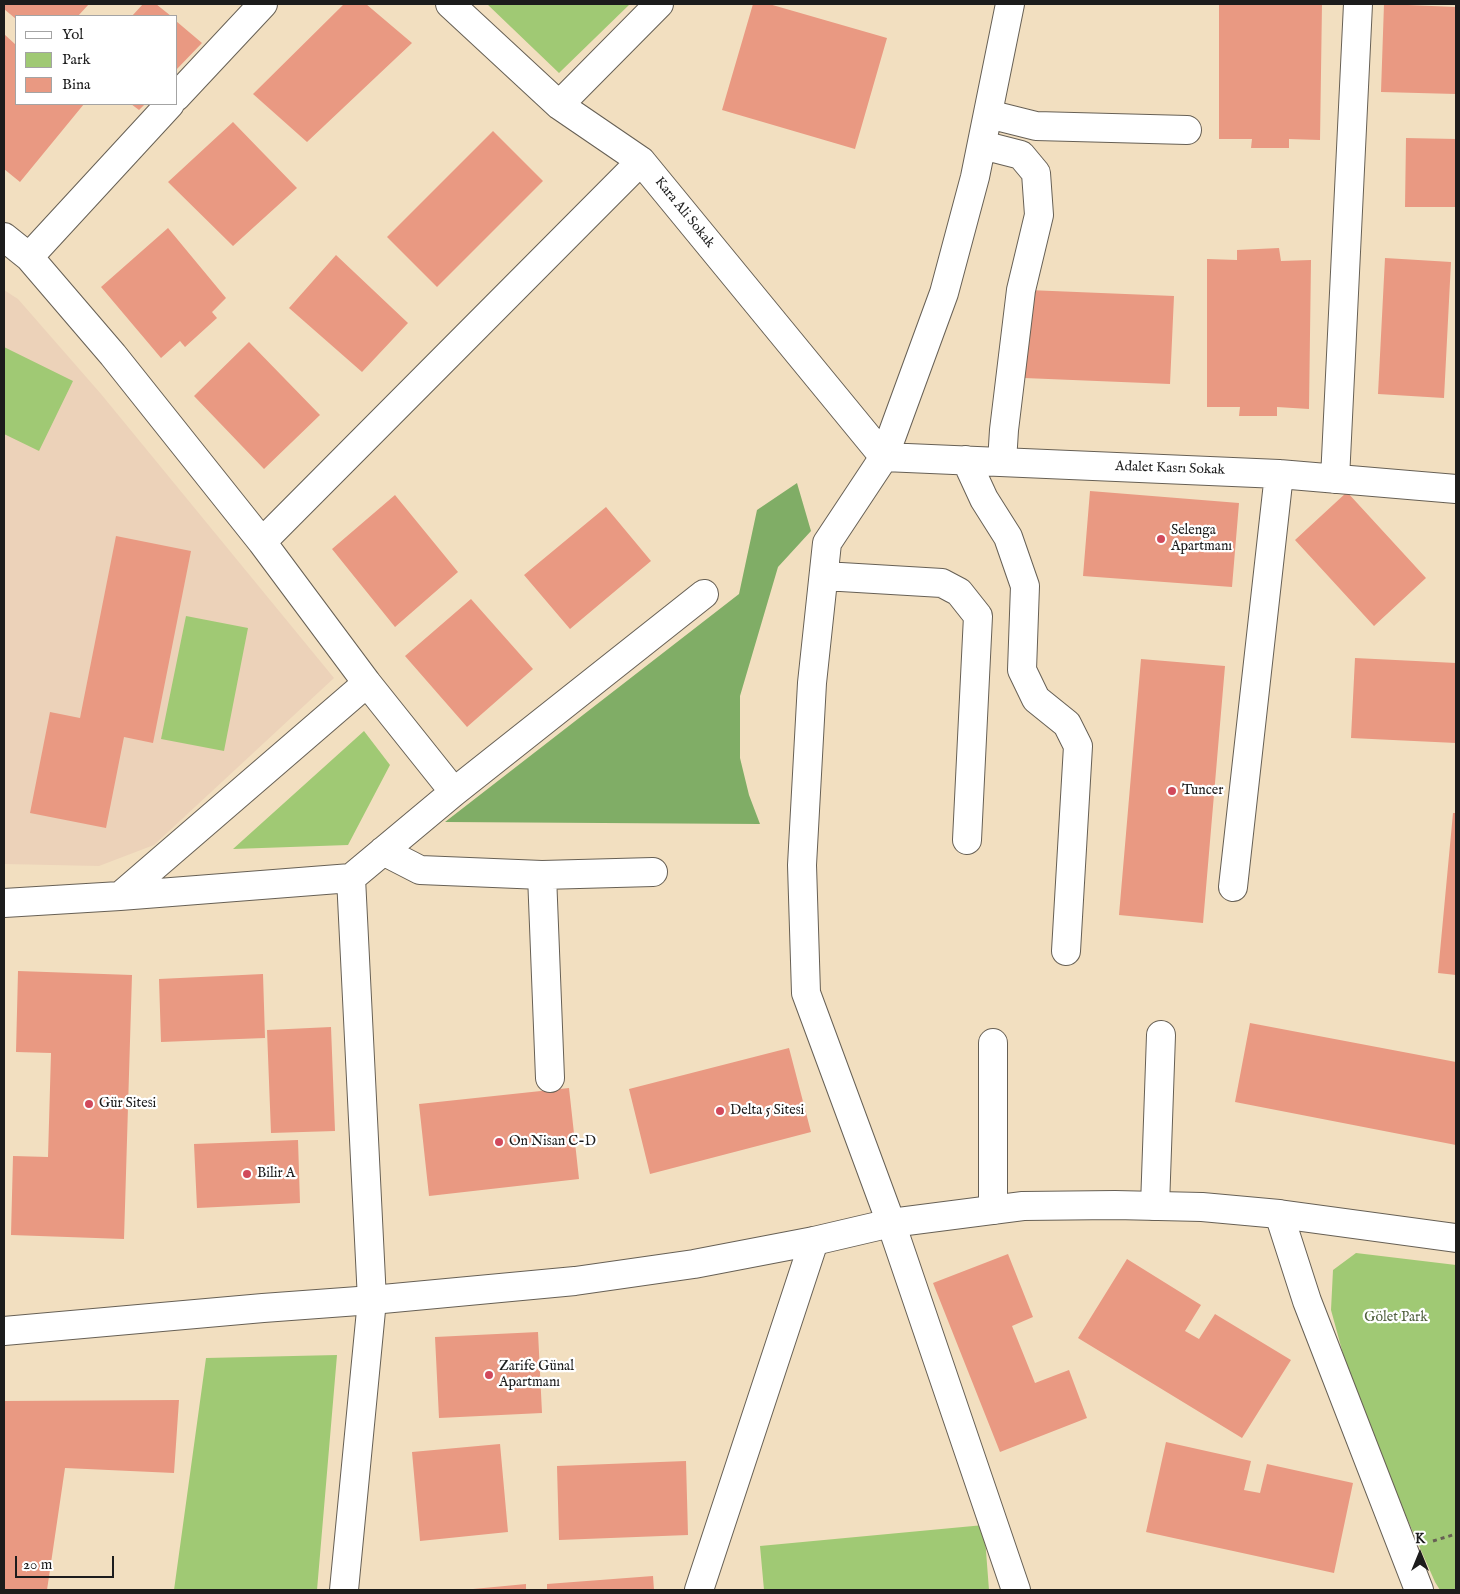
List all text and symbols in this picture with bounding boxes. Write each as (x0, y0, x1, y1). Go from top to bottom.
legend (15, 15, 178, 105)
text: Yol (62, 25, 83, 44)
text: Park (62, 50, 91, 69)
text: Bina (62, 75, 90, 94)
street label: Kara Ali Sokak (650, 174, 718, 252)
street label: Adalet Kasrı Sokak (1115, 459, 1225, 479)
place label: Selenga Apartmanı (1171, 523, 1232, 556)
marker: Selenga Apartmanı (1155, 533, 1167, 545)
place label: Tuncer (1182, 783, 1223, 799)
marker: Tuncer (1166, 785, 1178, 797)
place label: Gür Sitesi (99, 1096, 156, 1112)
marker: Gür Sitesi (83, 1098, 95, 1110)
place label: Delta 5 Sitesi (730, 1103, 804, 1119)
marker: Delta 5 Sitesi (714, 1105, 726, 1117)
place label: On Nisan C-D (509, 1134, 596, 1150)
marker: On Nisan C-D (493, 1136, 505, 1148)
place label: Bilir A (257, 1166, 295, 1182)
marker: Bilir A (241, 1168, 253, 1180)
park label: Gölet Park (1364, 1310, 1428, 1326)
place label: Zarife Günal Apartmanı (499, 1359, 574, 1391)
marker: Zarife Günal Apartmanı (483, 1369, 495, 1381)
north arrow (1395, 1529, 1445, 1579)
text: K (1415, 1530, 1425, 1548)
scale bar (18, 1546, 116, 1578)
text: 20 m (23, 1555, 52, 1574)

